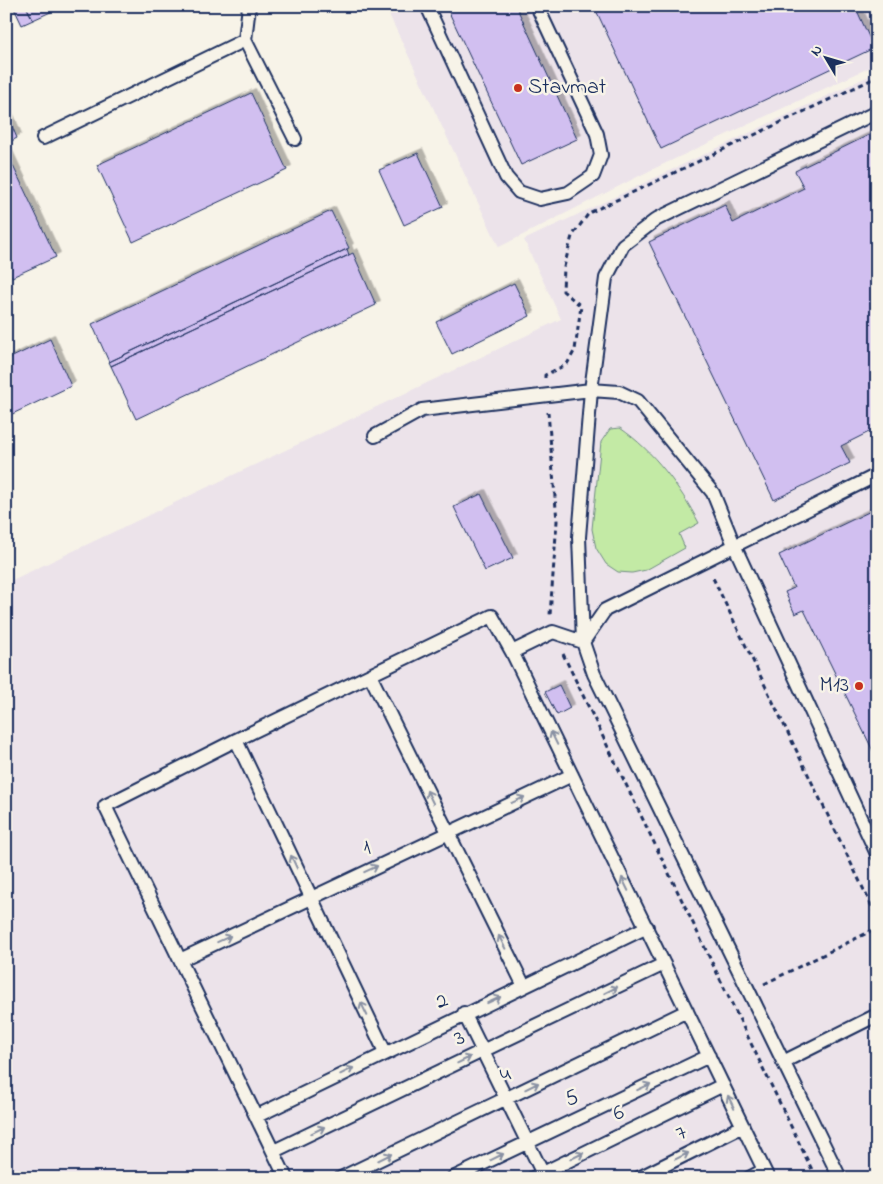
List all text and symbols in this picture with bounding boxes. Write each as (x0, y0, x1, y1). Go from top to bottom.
north arrow (800, 32, 850, 82)
text: N (806, 41, 828, 61)
place label: Stavmat (528, 72, 607, 104)
marker: Stavmat (512, 82, 524, 94)
place label: M13 (820, 670, 849, 702)
marker: M13 (853, 680, 865, 692)
one-way arrow (548, 730, 558, 745)
one-way arrow (425, 789, 435, 804)
one-way arrow (510, 795, 525, 804)
street label: 1 (357, 833, 377, 865)
one-way arrow (289, 855, 298, 870)
one-way arrow (363, 864, 378, 874)
one-way arrow (620, 876, 630, 891)
one-way arrow (216, 934, 231, 943)
one-way arrow (497, 935, 507, 950)
one-way arrow (603, 984, 618, 994)
street label: 2 (430, 985, 454, 1019)
one-way arrow (486, 995, 501, 1005)
one-way arrow (359, 1001, 369, 1016)
street label: 3 (449, 1023, 471, 1055)
one-way arrow (456, 1055, 471, 1064)
street label: 4 (495, 1060, 517, 1092)
one-way arrow (340, 1066, 355, 1076)
one-way arrow (524, 1081, 539, 1090)
street label: 5 (560, 1082, 584, 1116)
one-way arrow (636, 1082, 651, 1091)
one-way arrow (726, 1095, 736, 1110)
street label: 6 (608, 1097, 631, 1131)
street label: 7 (671, 1118, 693, 1150)
one-way arrow (310, 1125, 325, 1135)
one-way arrow (377, 1151, 392, 1161)
one-way arrow (489, 1151, 504, 1161)
one-way arrow (569, 1151, 584, 1161)
one-way arrow (674, 1151, 689, 1160)

